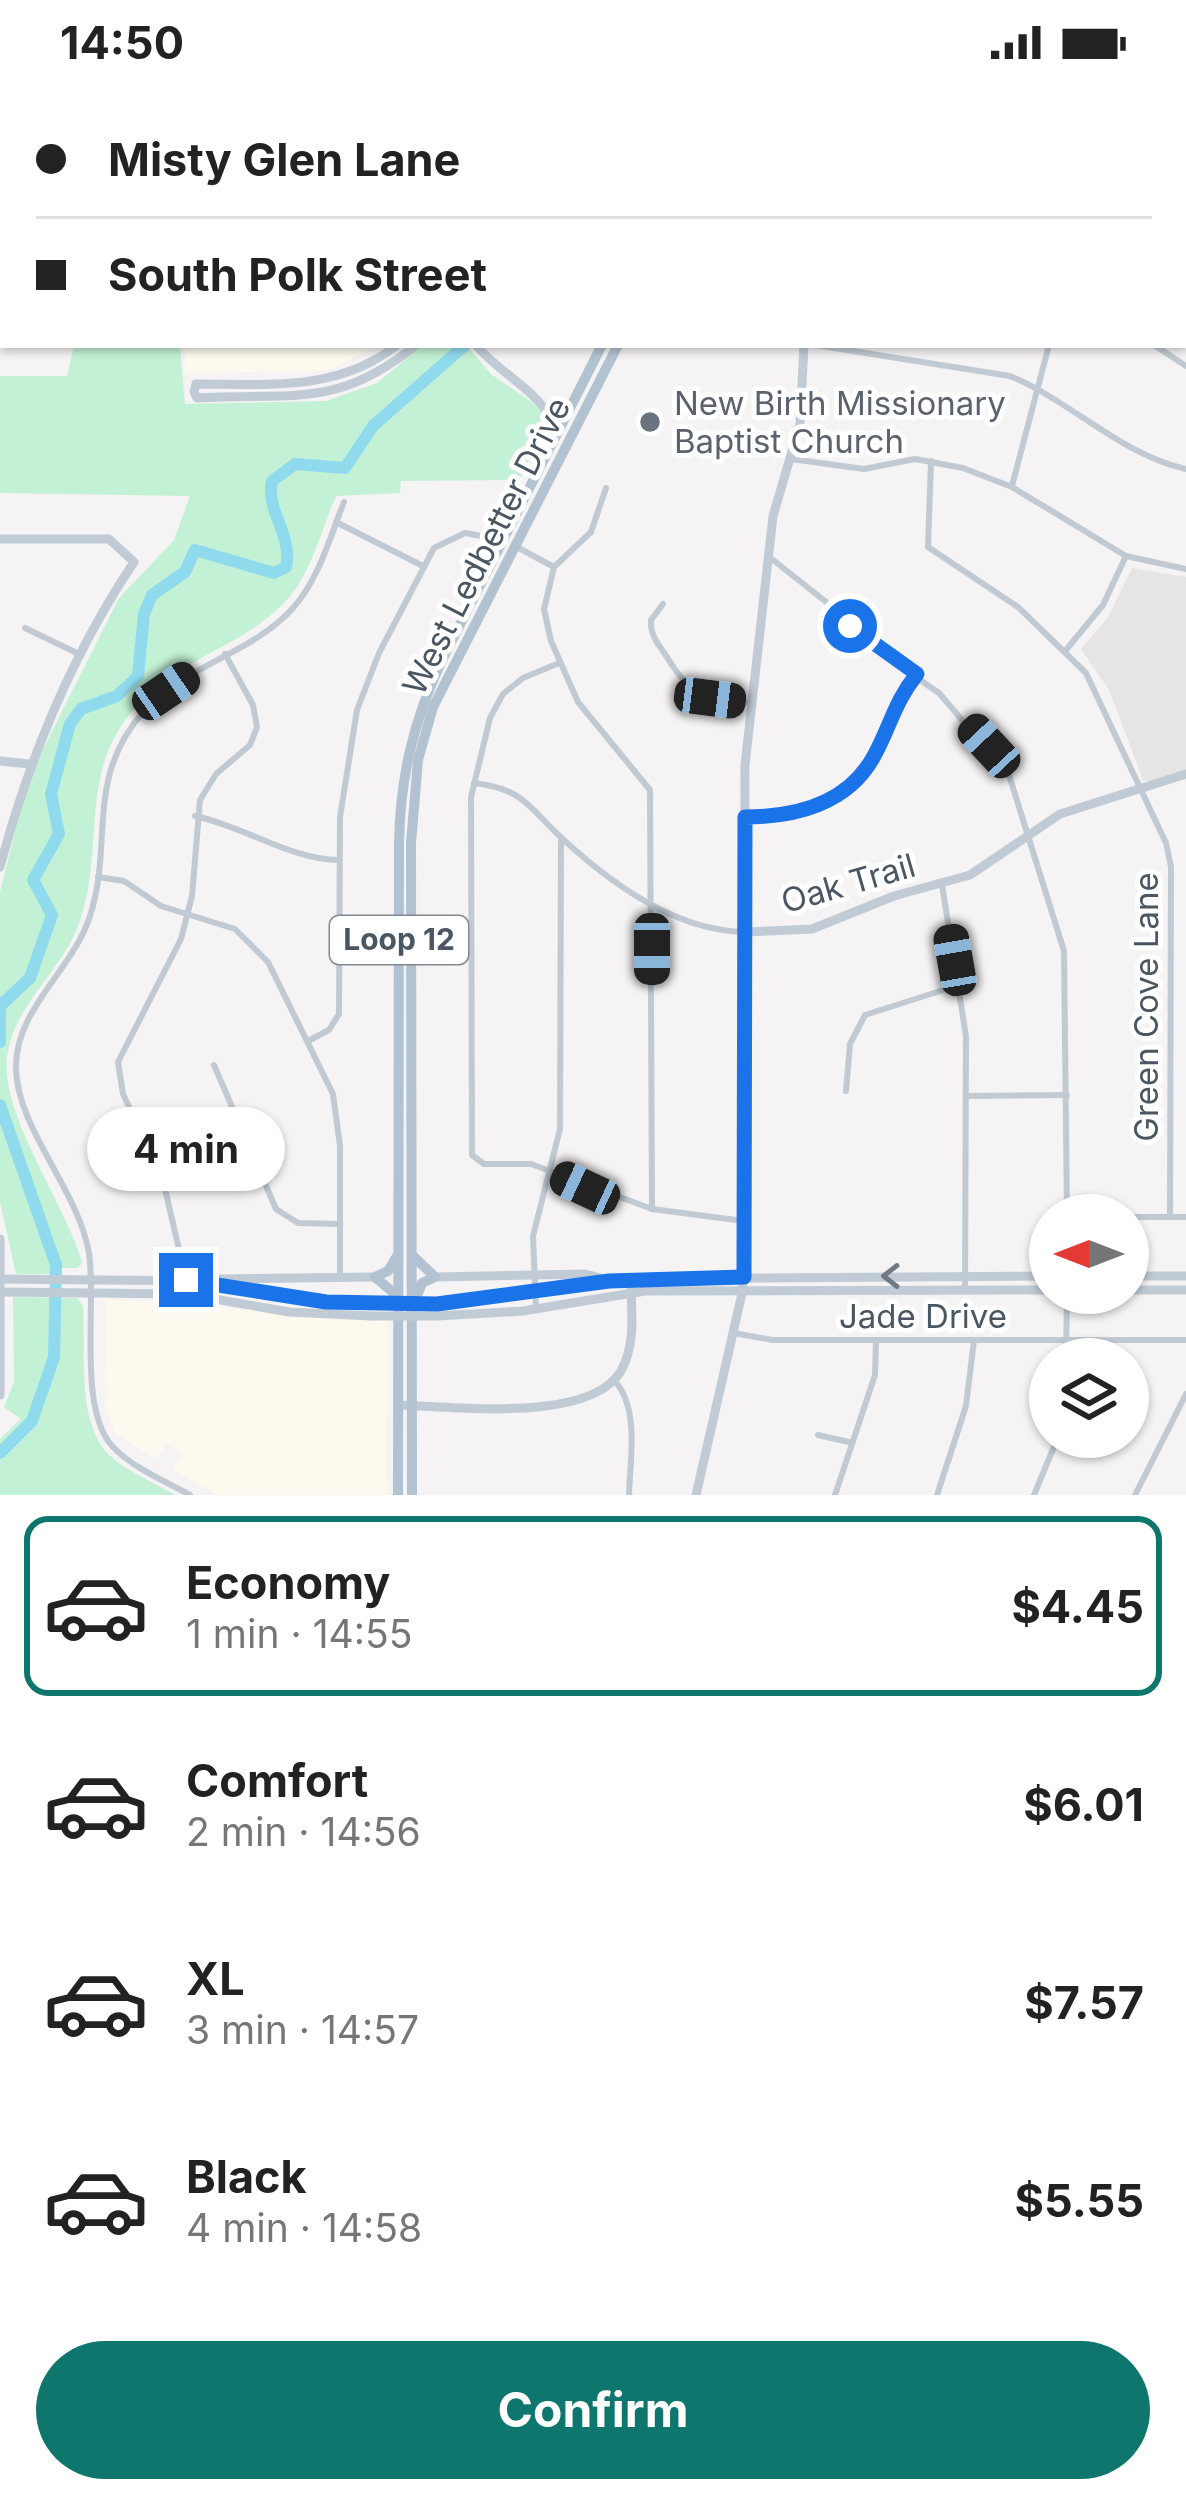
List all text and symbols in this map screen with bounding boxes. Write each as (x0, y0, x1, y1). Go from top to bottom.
text: 14:50 (60, 15, 184, 70)
text: Misty Glen Lane (108, 132, 460, 187)
text: South Polk Street (108, 247, 487, 302)
place label: New Birth Missionary Baptist Church (674, 383, 1006, 461)
street label: West Ledbetter Drive (394, 391, 578, 701)
marker: New Birth Missionary Baptist Church (637, 409, 663, 435)
route start (823, 599, 877, 653)
car (126, 656, 206, 726)
car (672, 676, 748, 720)
car (951, 707, 1027, 785)
street label: Oak Trail (776, 845, 920, 921)
street label: Green Cove Lane (1126, 872, 1166, 1142)
car (634, 913, 670, 985)
road number: Loop 12 (330, 916, 468, 964)
car (931, 921, 979, 999)
callout: 4 min (87, 1106, 285, 1190)
text: 4 min (133, 1125, 239, 1172)
car (545, 1156, 625, 1220)
north arrow (1029, 1194, 1149, 1314)
map controls (1029, 1194, 1149, 1458)
route end (159, 1253, 213, 1307)
one-way arrow (881, 1263, 899, 1289)
street label: Jade Drive (839, 1296, 1007, 1336)
button: layers (1029, 1338, 1149, 1458)
icon: car (42, 1552, 150, 1660)
text: Economy (186, 1555, 390, 1610)
text: $4.45 (1011, 1579, 1144, 1634)
text: 1 min · 14:55 (186, 1610, 412, 1657)
icon: car (42, 1750, 150, 1858)
text: Comfort (186, 1753, 368, 1808)
text: $6.01 (1023, 1777, 1144, 1832)
text: 2 min · 14:56 (186, 1808, 421, 1855)
icon: car (42, 1948, 150, 2056)
text: XL (186, 1951, 245, 2006)
text: $7.57 (1024, 1975, 1144, 2030)
text: 3 min · 14:57 (186, 2006, 419, 2053)
icon: car (42, 2146, 150, 2254)
text: Black (186, 2149, 307, 2204)
text: $5.55 (1015, 2173, 1144, 2228)
text: 4 min · 14:58 (186, 2204, 422, 2251)
button: Confirm (36, 2341, 1150, 2479)

